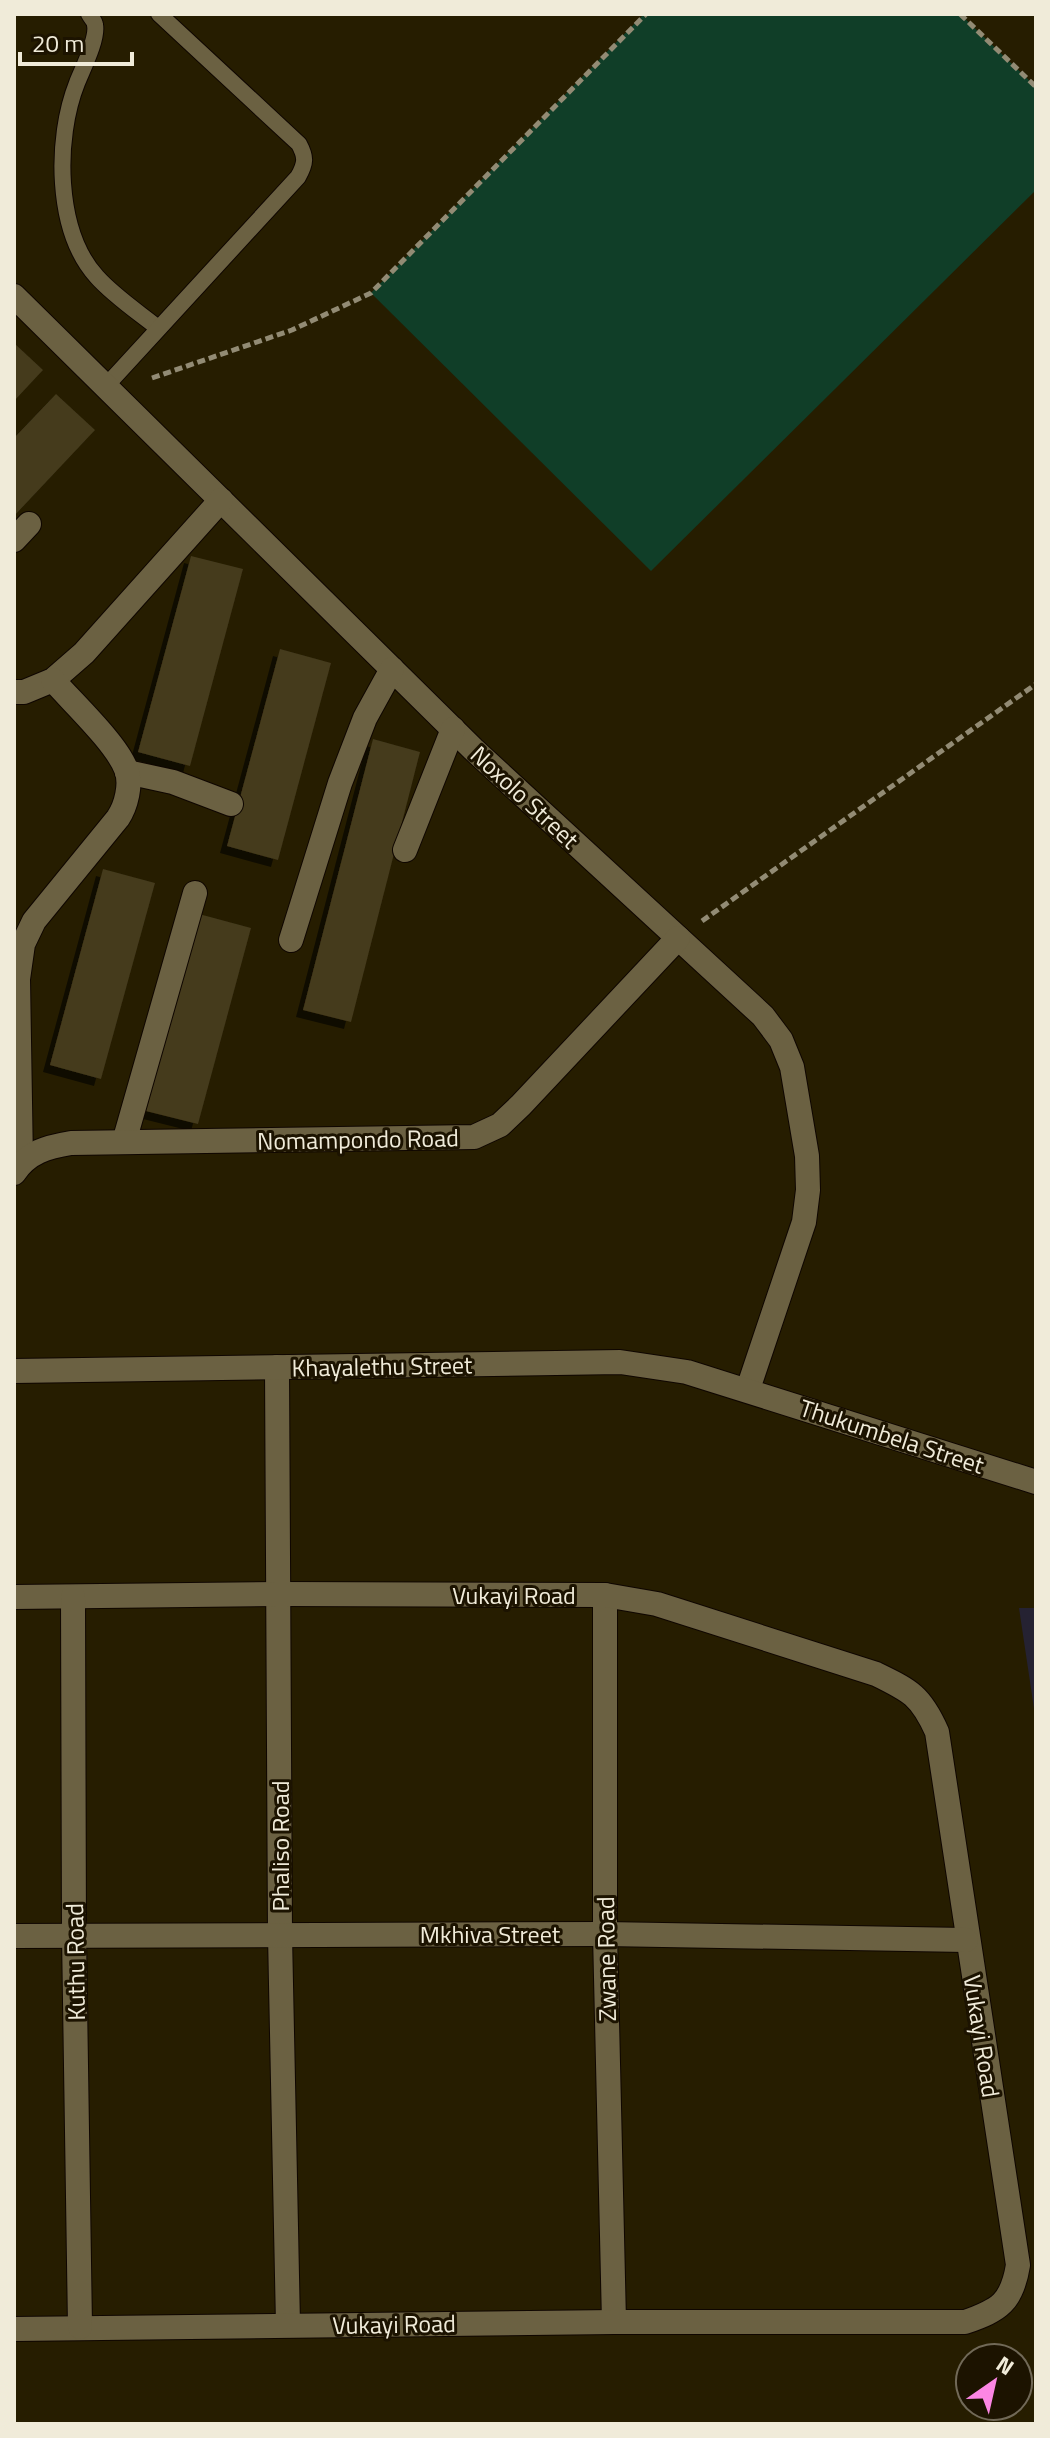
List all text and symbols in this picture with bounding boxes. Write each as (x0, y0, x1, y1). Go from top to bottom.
scale bar (20, 16, 132, 66)
text: 20 m (32, 25, 84, 61)
street label: Noxolo Street (463, 737, 588, 857)
street label: Nomampondo Road (257, 1119, 459, 1159)
street label: Khayalethu Street (291, 1346, 473, 1386)
street label: Thukumbela Street (795, 1389, 989, 1483)
street label: Vukayi Road (452, 1577, 576, 1613)
street label: Phaliso Road (262, 1780, 298, 1912)
street label: Zwane Road (587, 1896, 625, 2022)
street label: Kuthu Road (56, 1903, 94, 2021)
street label: Mkhiva Street (420, 1916, 561, 1952)
street label: Vukayi Road (955, 1972, 1009, 2100)
street label: Vukayi Road (332, 2305, 456, 2343)
north arrow (954, 2342, 1034, 2422)
text: N (989, 2347, 1021, 2384)

